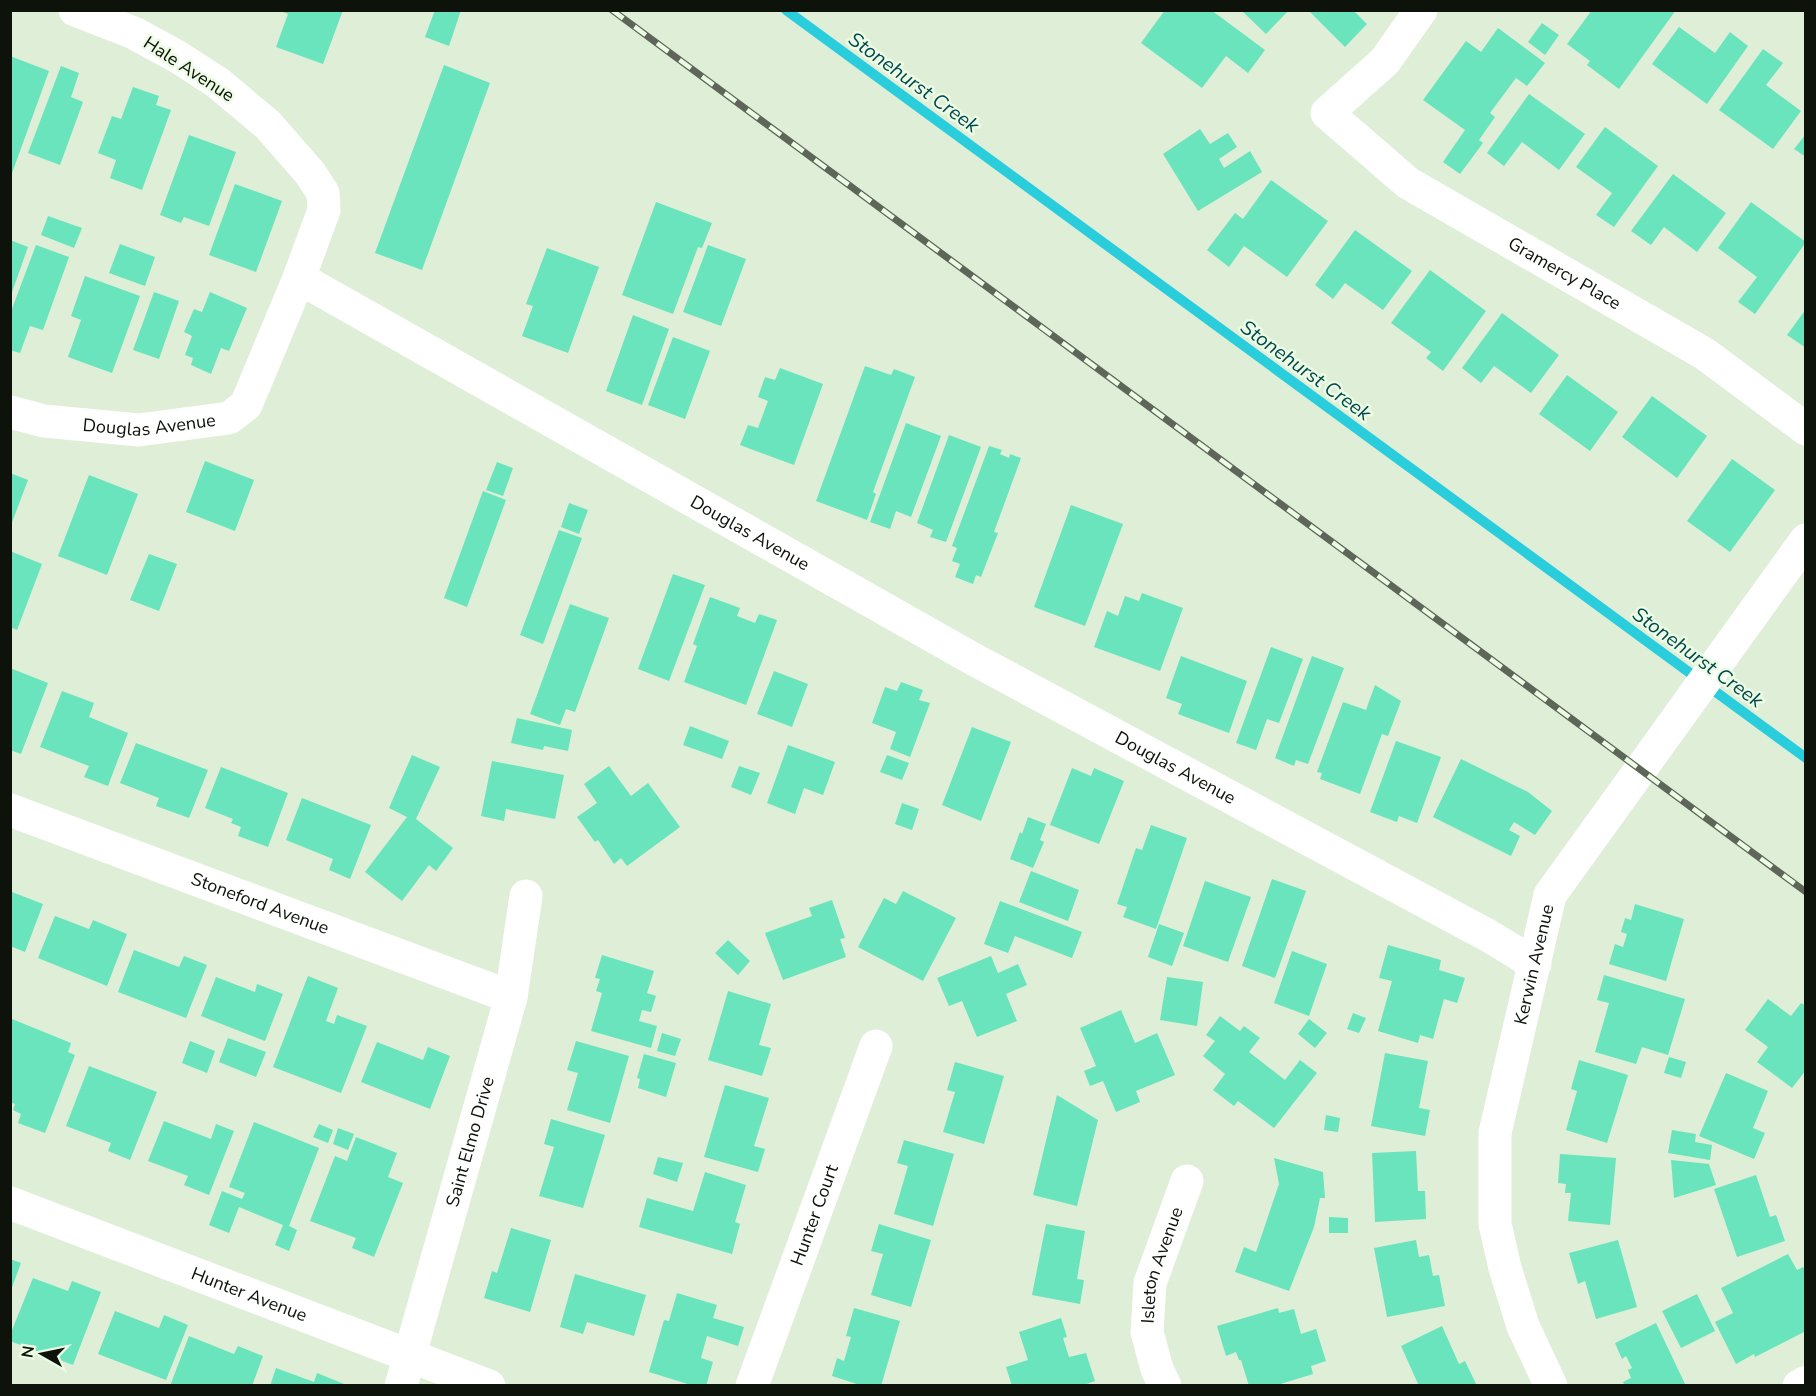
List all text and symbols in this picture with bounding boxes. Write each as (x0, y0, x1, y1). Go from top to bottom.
water label: Stonehurst Creek (843, 26, 985, 140)
street label: Hale Avenue (139, 31, 239, 107)
street label: Gramercy Place (1504, 231, 1625, 315)
water label: Stonehurst Creek (1235, 314, 1377, 428)
street label: Douglas Avenue (82, 408, 217, 442)
street label: Douglas Avenue (686, 490, 814, 576)
water label: Stonehurst Creek (1627, 601, 1769, 715)
street label: Douglas Avenue (1111, 725, 1240, 810)
street label: Stoneford Avenue (188, 867, 333, 940)
street label: Kerwin Avenue (1508, 902, 1559, 1027)
street label: Saint Elmo Drive (440, 1074, 500, 1210)
street label: Hunter Court (785, 1161, 844, 1269)
street label: Isleton Avenue (1136, 1204, 1189, 1324)
street label: Hunter Avenue (188, 1261, 311, 1327)
north arrow (12, 1324, 72, 1384)
text: N (16, 1344, 40, 1359)

